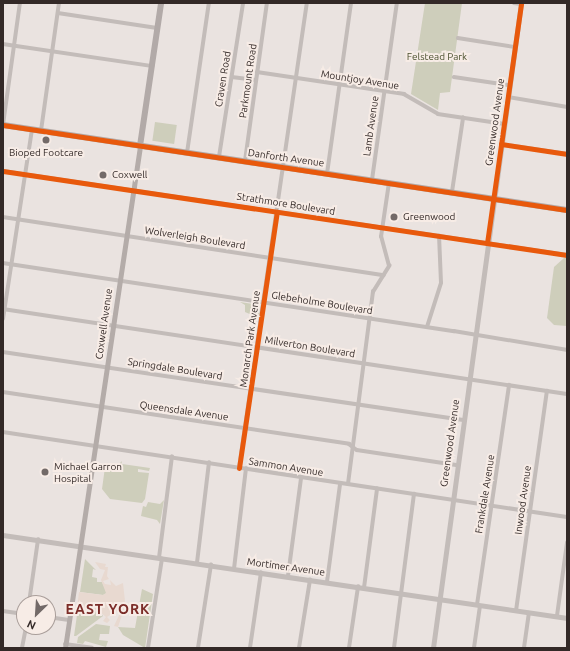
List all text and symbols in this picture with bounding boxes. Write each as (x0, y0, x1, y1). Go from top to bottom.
street label: Parkmount Road (237, 43, 259, 119)
street label: Craven Road (213, 50, 233, 108)
park label: Felstead Park (407, 51, 467, 63)
street label: Mountjoy Avenue (320, 68, 400, 92)
street label: Greenwood Avenue (483, 77, 507, 167)
street label: Lamb Avenue (361, 95, 381, 157)
marker: Bioped Footcare (40, 134, 52, 146)
place label: Bioped Footcare (9, 147, 83, 159)
street label: Danforth Avenue (247, 147, 325, 169)
marker: Coxwell (97, 169, 109, 181)
place label: Coxwell (112, 169, 147, 181)
street label: Strathmore Boulevard (236, 190, 336, 218)
marker: Greenwood (388, 211, 400, 223)
place label: Greenwood (403, 211, 455, 223)
street label: Wolverleigh Boulevard (144, 224, 246, 252)
street label: Coxwell Avenue (93, 288, 115, 360)
street label: Glebeholme Boulevard (270, 289, 374, 317)
street label: Monarch Park Avenue (237, 290, 263, 388)
street label: Milverton Boulevard (264, 334, 356, 360)
street label: Springdale Boulevard (127, 356, 223, 382)
street label: Greenwood Avenue (438, 398, 462, 488)
street label: Queensdale Avenue (139, 399, 229, 423)
street label: Frankdale Avenue (473, 454, 497, 534)
street label: Sammon Avenue (248, 455, 324, 479)
place label: Michael Garron Hospital (54, 460, 122, 484)
street label: Inwood Avenue (512, 465, 534, 535)
marker: Michael Garron Hospital (39, 466, 51, 478)
street label: Mortimer Avenue (246, 556, 326, 578)
north arrow (16, 595, 56, 635)
district label: EAST YORK (66, 601, 150, 617)
text: N (25, 618, 38, 632)

